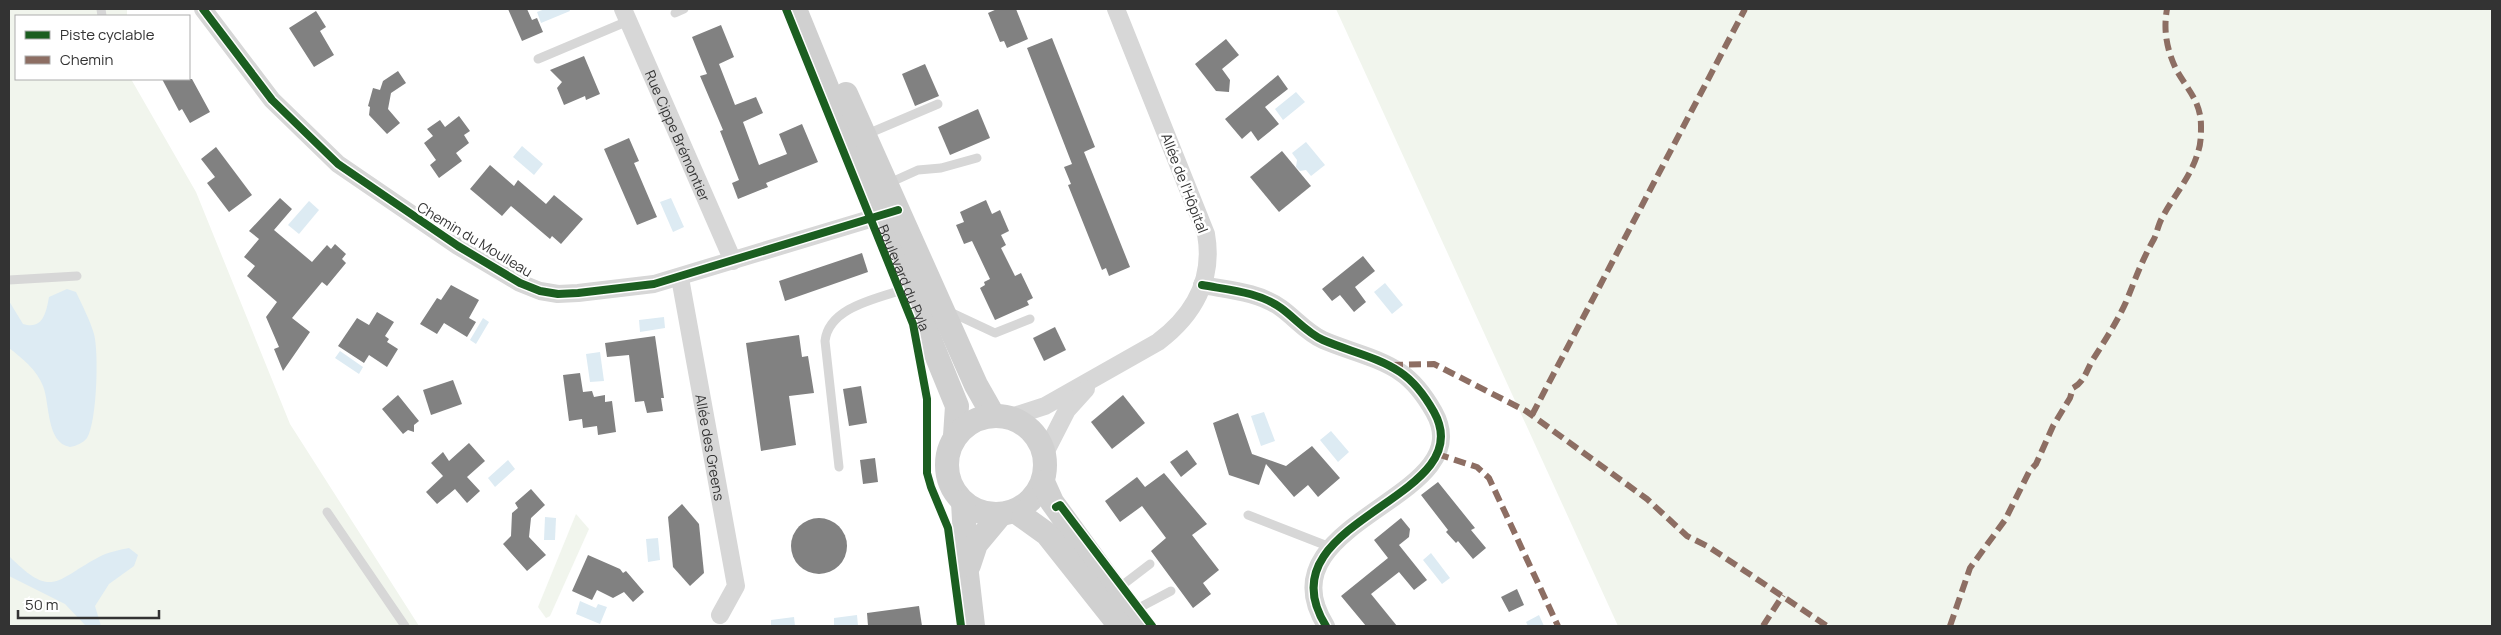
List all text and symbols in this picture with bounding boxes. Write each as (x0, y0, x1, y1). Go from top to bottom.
legend (15, 15, 190, 80)
text: Piste cyclable (60, 24, 155, 45)
text: Chemin (60, 49, 113, 70)
street label: Rue Cippe Brémontier (641, 67, 715, 204)
street label: Allée de l’Hôpital (1157, 130, 1213, 236)
street label: Chemin du Moulleau (414, 197, 536, 281)
street label: Boulevard du Pyla (874, 221, 935, 334)
street label: Allée des Greens (692, 392, 730, 502)
scale bar (18, 588, 159, 620)
text: 50 m (25, 594, 59, 615)

